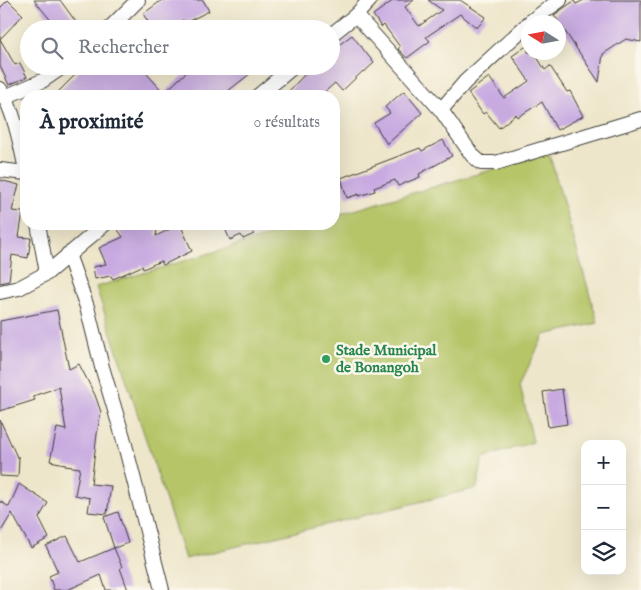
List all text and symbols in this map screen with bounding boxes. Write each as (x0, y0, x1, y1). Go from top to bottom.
north arrow (521, 15, 566, 60)
search box (20, 20, 340, 75)
icon: search (38, 34, 66, 62)
text: Rechercher (78, 36, 169, 60)
text: À proximité (40, 109, 143, 136)
text: 0 résultats (254, 113, 320, 133)
place label: Stade Municipal de Bonangoh (336, 341, 437, 377)
marker: Stade Municipal de Bonangoh (320, 353, 332, 365)
map controls (581, 440, 626, 575)
button: + (581, 440, 626, 485)
button: − (581, 485, 626, 530)
button: layers (581, 530, 626, 575)

